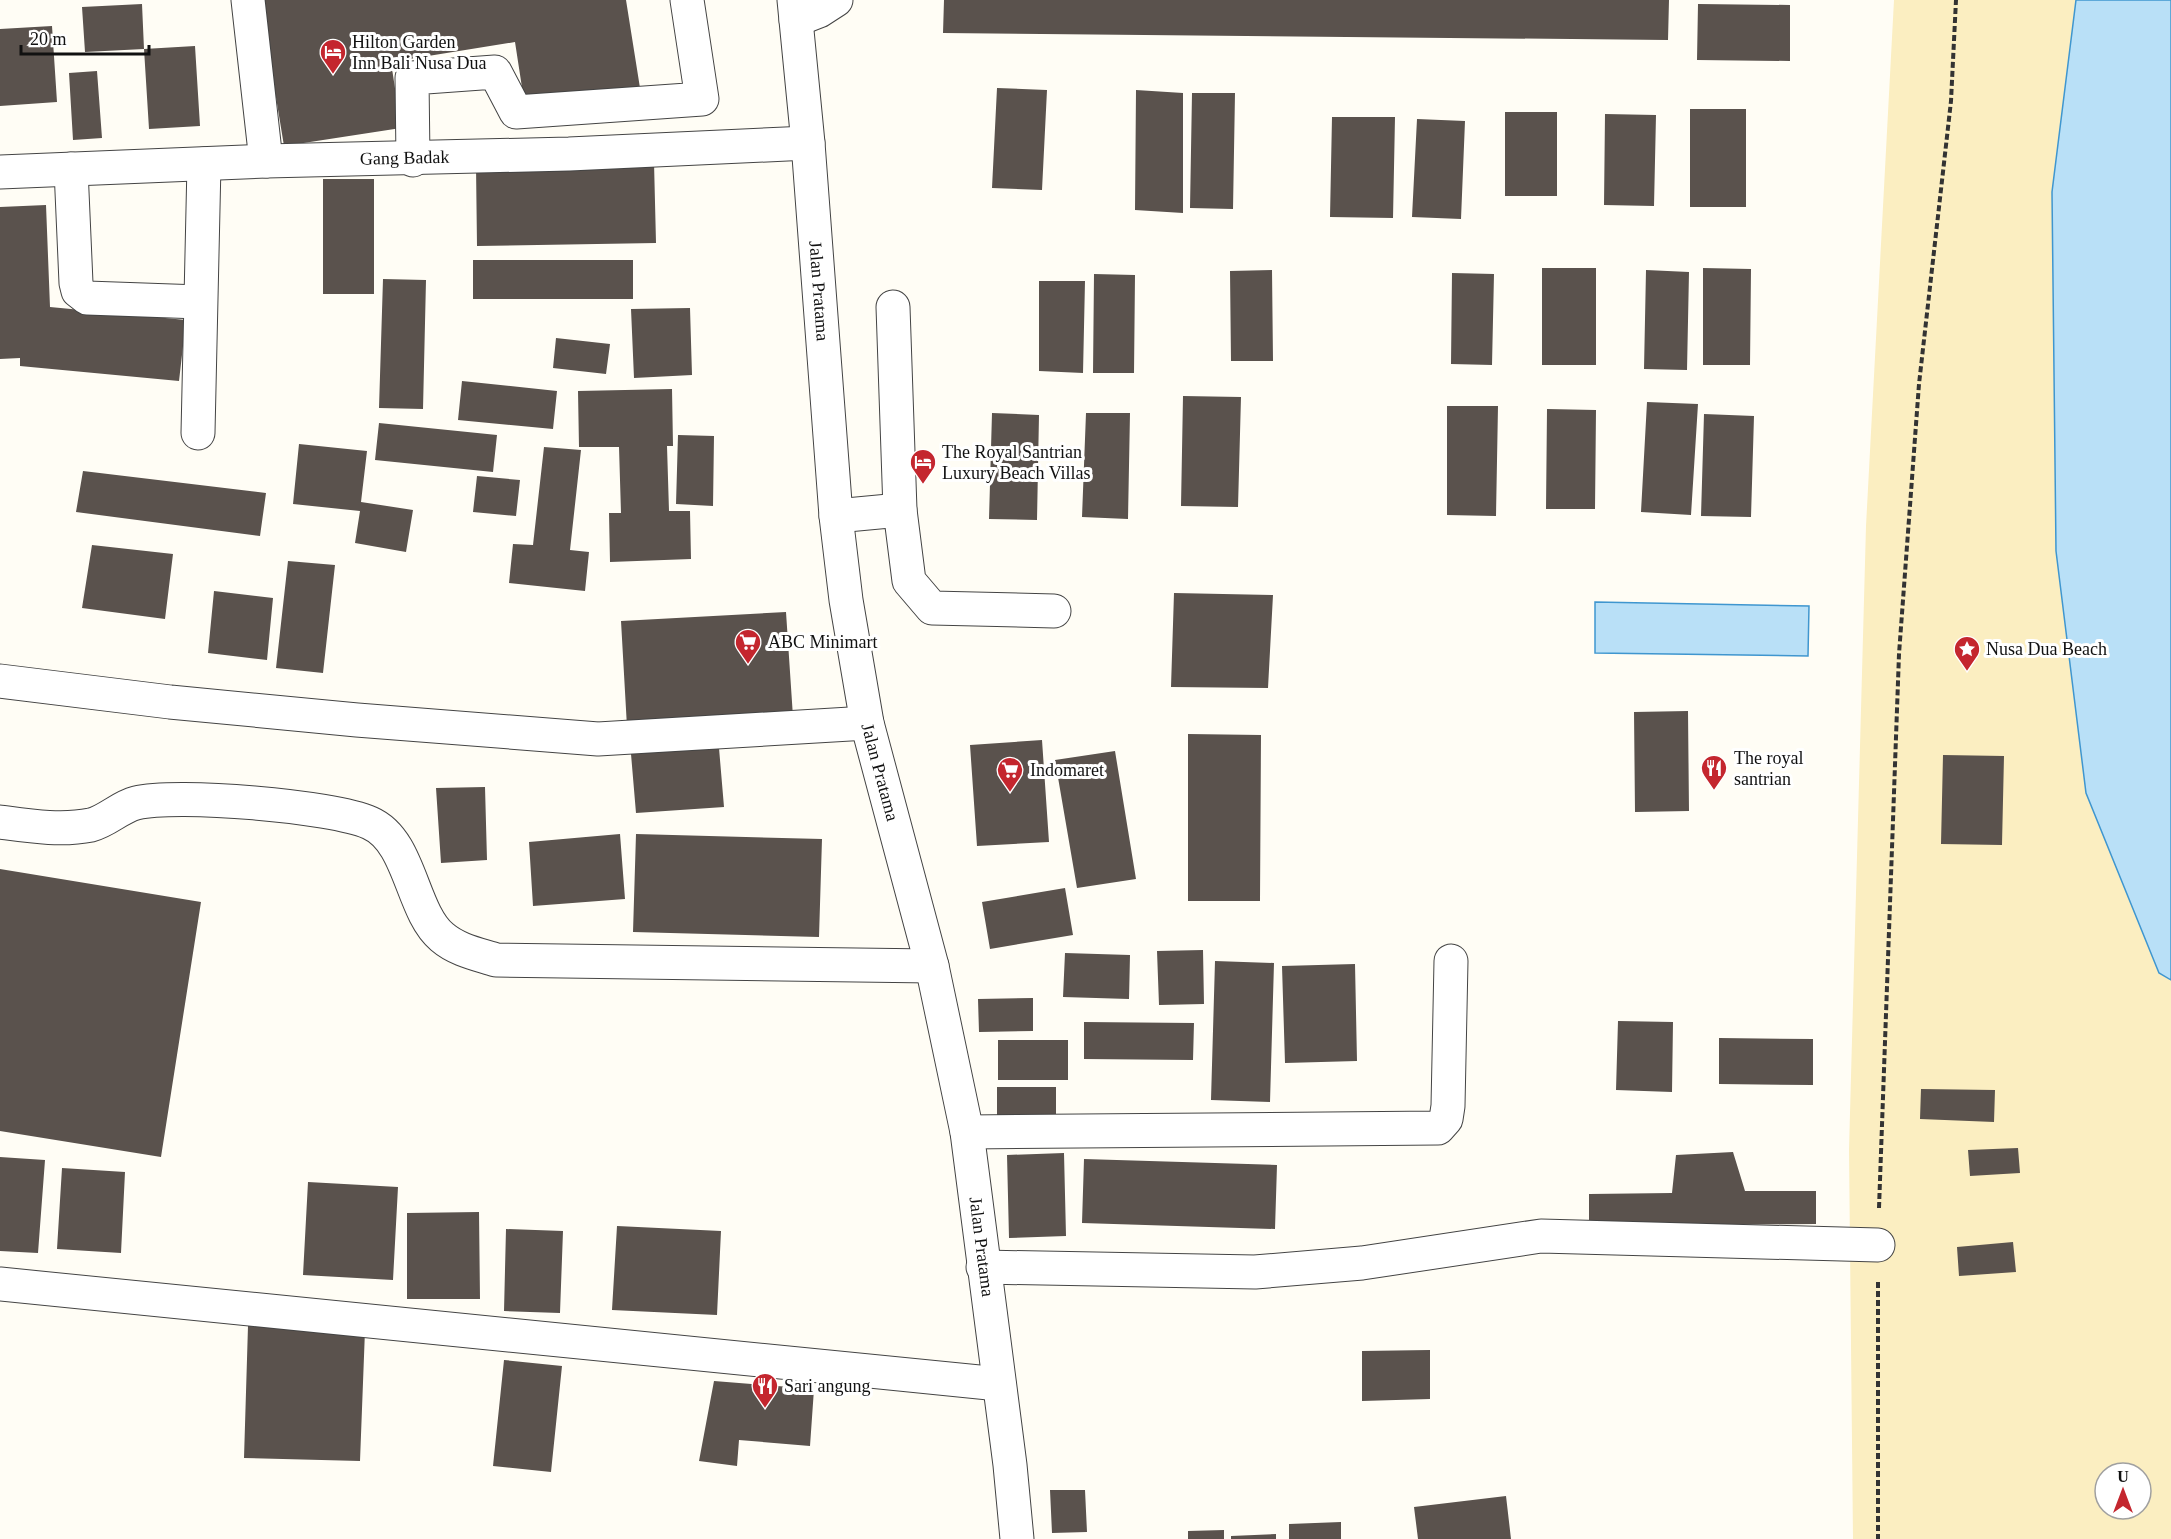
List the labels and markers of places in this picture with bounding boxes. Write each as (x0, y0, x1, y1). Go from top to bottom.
place label: Hilton Garden Inn Bali Nusa Dua (352, 32, 486, 73)
hotel icon: Hilton Garden Inn Bali Nusa Dua (318, 37, 348, 75)
place label: The Royal Santrian Luxury Beach Villas (942, 442, 1091, 483)
hotel icon: The Royal Santrian Luxury Beach Villas (908, 447, 938, 485)
supermarket icon: ABC Minimart (733, 627, 763, 665)
place label: ABC Minimart (768, 632, 878, 652)
place icon: Nusa Dua Beach (1952, 634, 1982, 672)
place label: Nusa Dua Beach (1986, 639, 2107, 659)
place label: The royal santrian (1734, 748, 1803, 789)
restaurant icon: The royal santrian (1699, 753, 1729, 791)
supermarket icon: Indomaret (995, 755, 1025, 793)
place label: Indomaret (1030, 760, 1104, 780)
restaurant icon: Sari angung (750, 1371, 780, 1409)
place label: Sari angung (784, 1376, 870, 1396)

